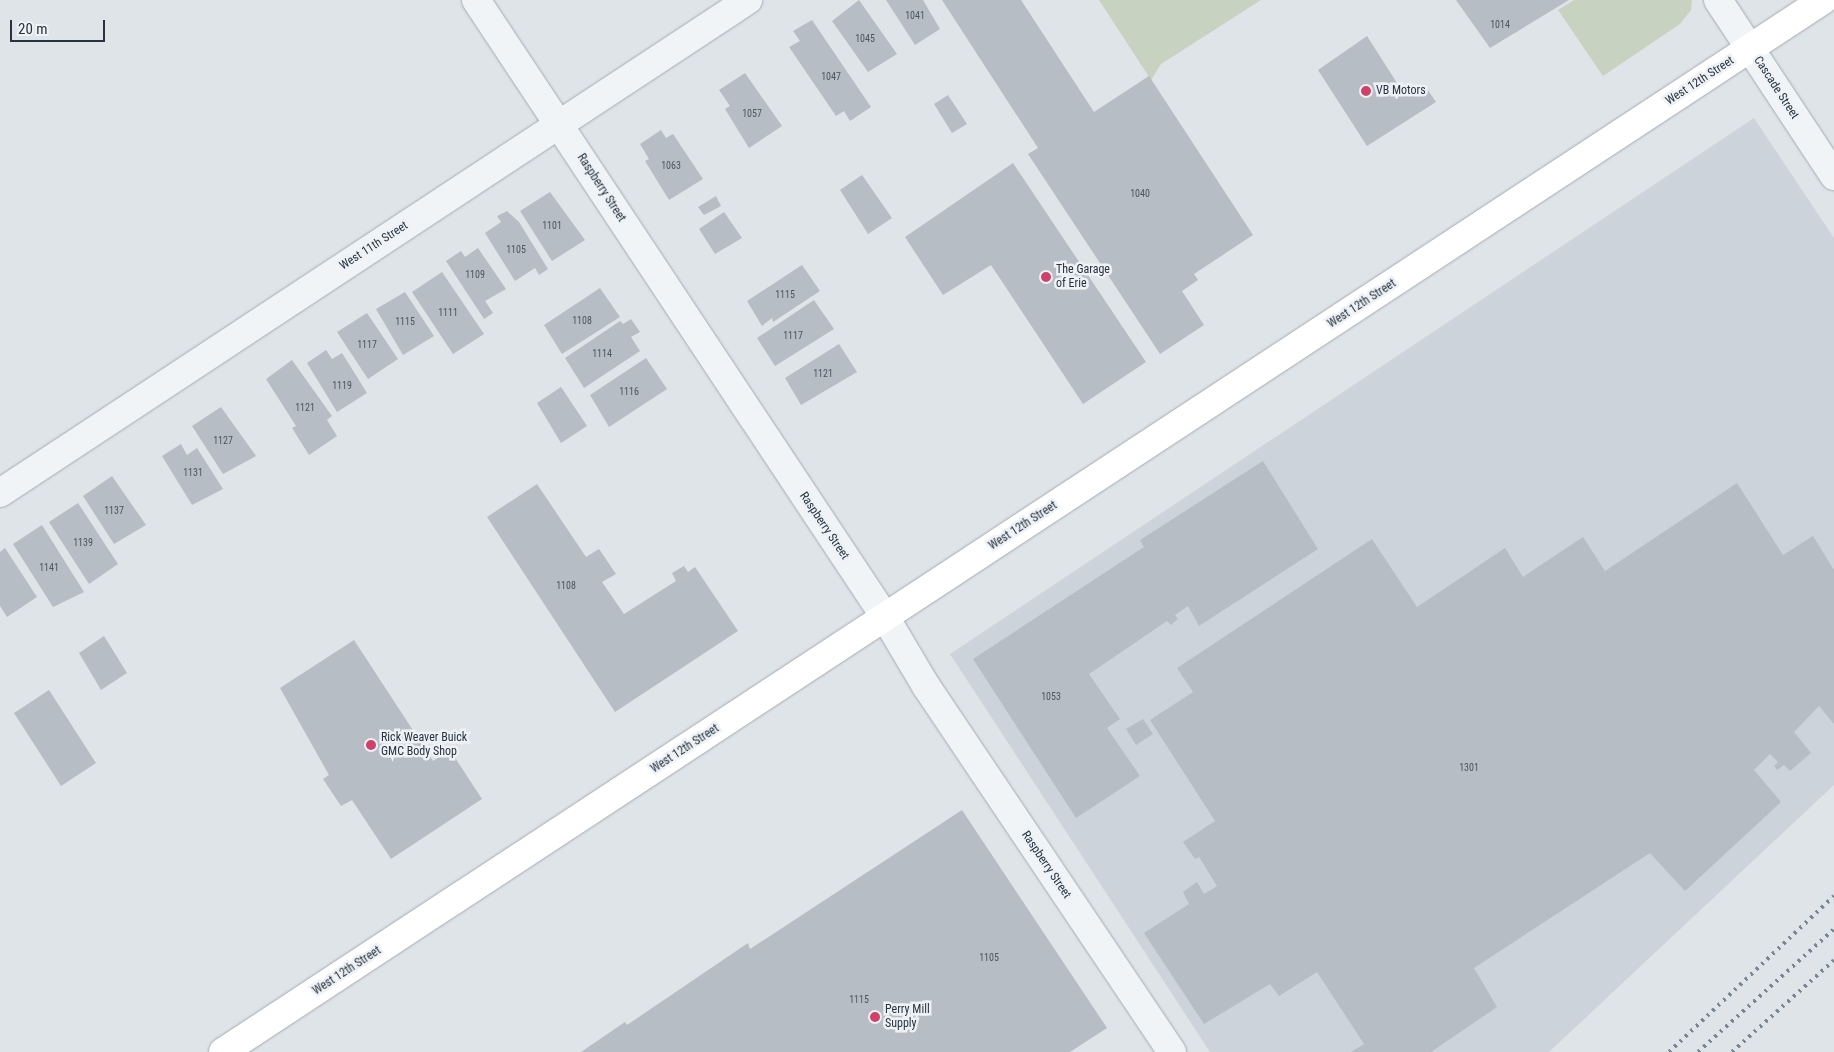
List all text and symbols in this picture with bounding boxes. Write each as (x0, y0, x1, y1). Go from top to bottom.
scale bar (12, 10, 108, 42)
house number: 1041 (905, 10, 925, 22)
house number: 1014 (1490, 19, 1510, 31)
text: 20 m (18, 20, 48, 38)
house number: 1045 (855, 33, 875, 45)
street label: West 12th Street (1663, 54, 1737, 108)
street label: Cascade Street (1750, 54, 1802, 122)
house number: 1047 (821, 71, 841, 83)
place label: VB Motors (1376, 84, 1426, 98)
marker: VB Motors (1360, 85, 1372, 97)
house number: 1057 (742, 108, 762, 120)
street label: Raspberry Street (574, 151, 628, 225)
house number: 1063 (661, 160, 681, 172)
house number: 1040 (1130, 188, 1150, 200)
street label: West 11th Street (337, 219, 411, 273)
house number: 1101 (542, 220, 562, 232)
house number: 1105 (506, 244, 526, 256)
place label: The Garage of Erie (1056, 263, 1110, 291)
house number: 1109 (465, 269, 485, 281)
marker: The Garage of Erie (1040, 271, 1052, 283)
street label: West 12th Street (1325, 277, 1399, 331)
house number: 1115 (775, 289, 795, 301)
house number: 1111 (438, 307, 458, 319)
house number: 1108 (572, 315, 592, 327)
house number: 1115 (395, 316, 415, 328)
house number: 1117 (783, 330, 803, 342)
house number: 1117 (357, 339, 377, 351)
house number: 1114 (592, 348, 612, 360)
house number: 1121 (813, 368, 833, 380)
house number: 1119 (332, 380, 352, 392)
house number: 1116 (619, 386, 639, 398)
house number: 1121 (295, 402, 315, 414)
house number: 1127 (213, 435, 233, 447)
house number: 1131 (183, 467, 203, 479)
street label: Raspberry Street (796, 490, 852, 562)
street label: West 12th Street (986, 499, 1060, 553)
house number: 1137 (104, 505, 124, 517)
house number: 1139 (73, 537, 93, 549)
house number: 1141 (39, 562, 59, 574)
house number: 1108 (556, 580, 576, 592)
house number: 1053 (1041, 691, 1061, 703)
street label: West 12th Street (648, 722, 722, 776)
place label: Rick Weaver Buick GMC Body Shop (381, 731, 467, 759)
marker: Rick Weaver Buick GMC Body Shop (365, 739, 377, 751)
house number: 1301 (1459, 762, 1479, 774)
street label: Raspberry Street (1018, 829, 1074, 901)
street label: West 12th Street (310, 944, 384, 998)
house number: 1105 (979, 952, 999, 964)
house number: 1115 (849, 994, 869, 1006)
place label: Perry Mill Supply (885, 1003, 930, 1031)
marker: Perry Mill Supply (869, 1011, 881, 1023)

